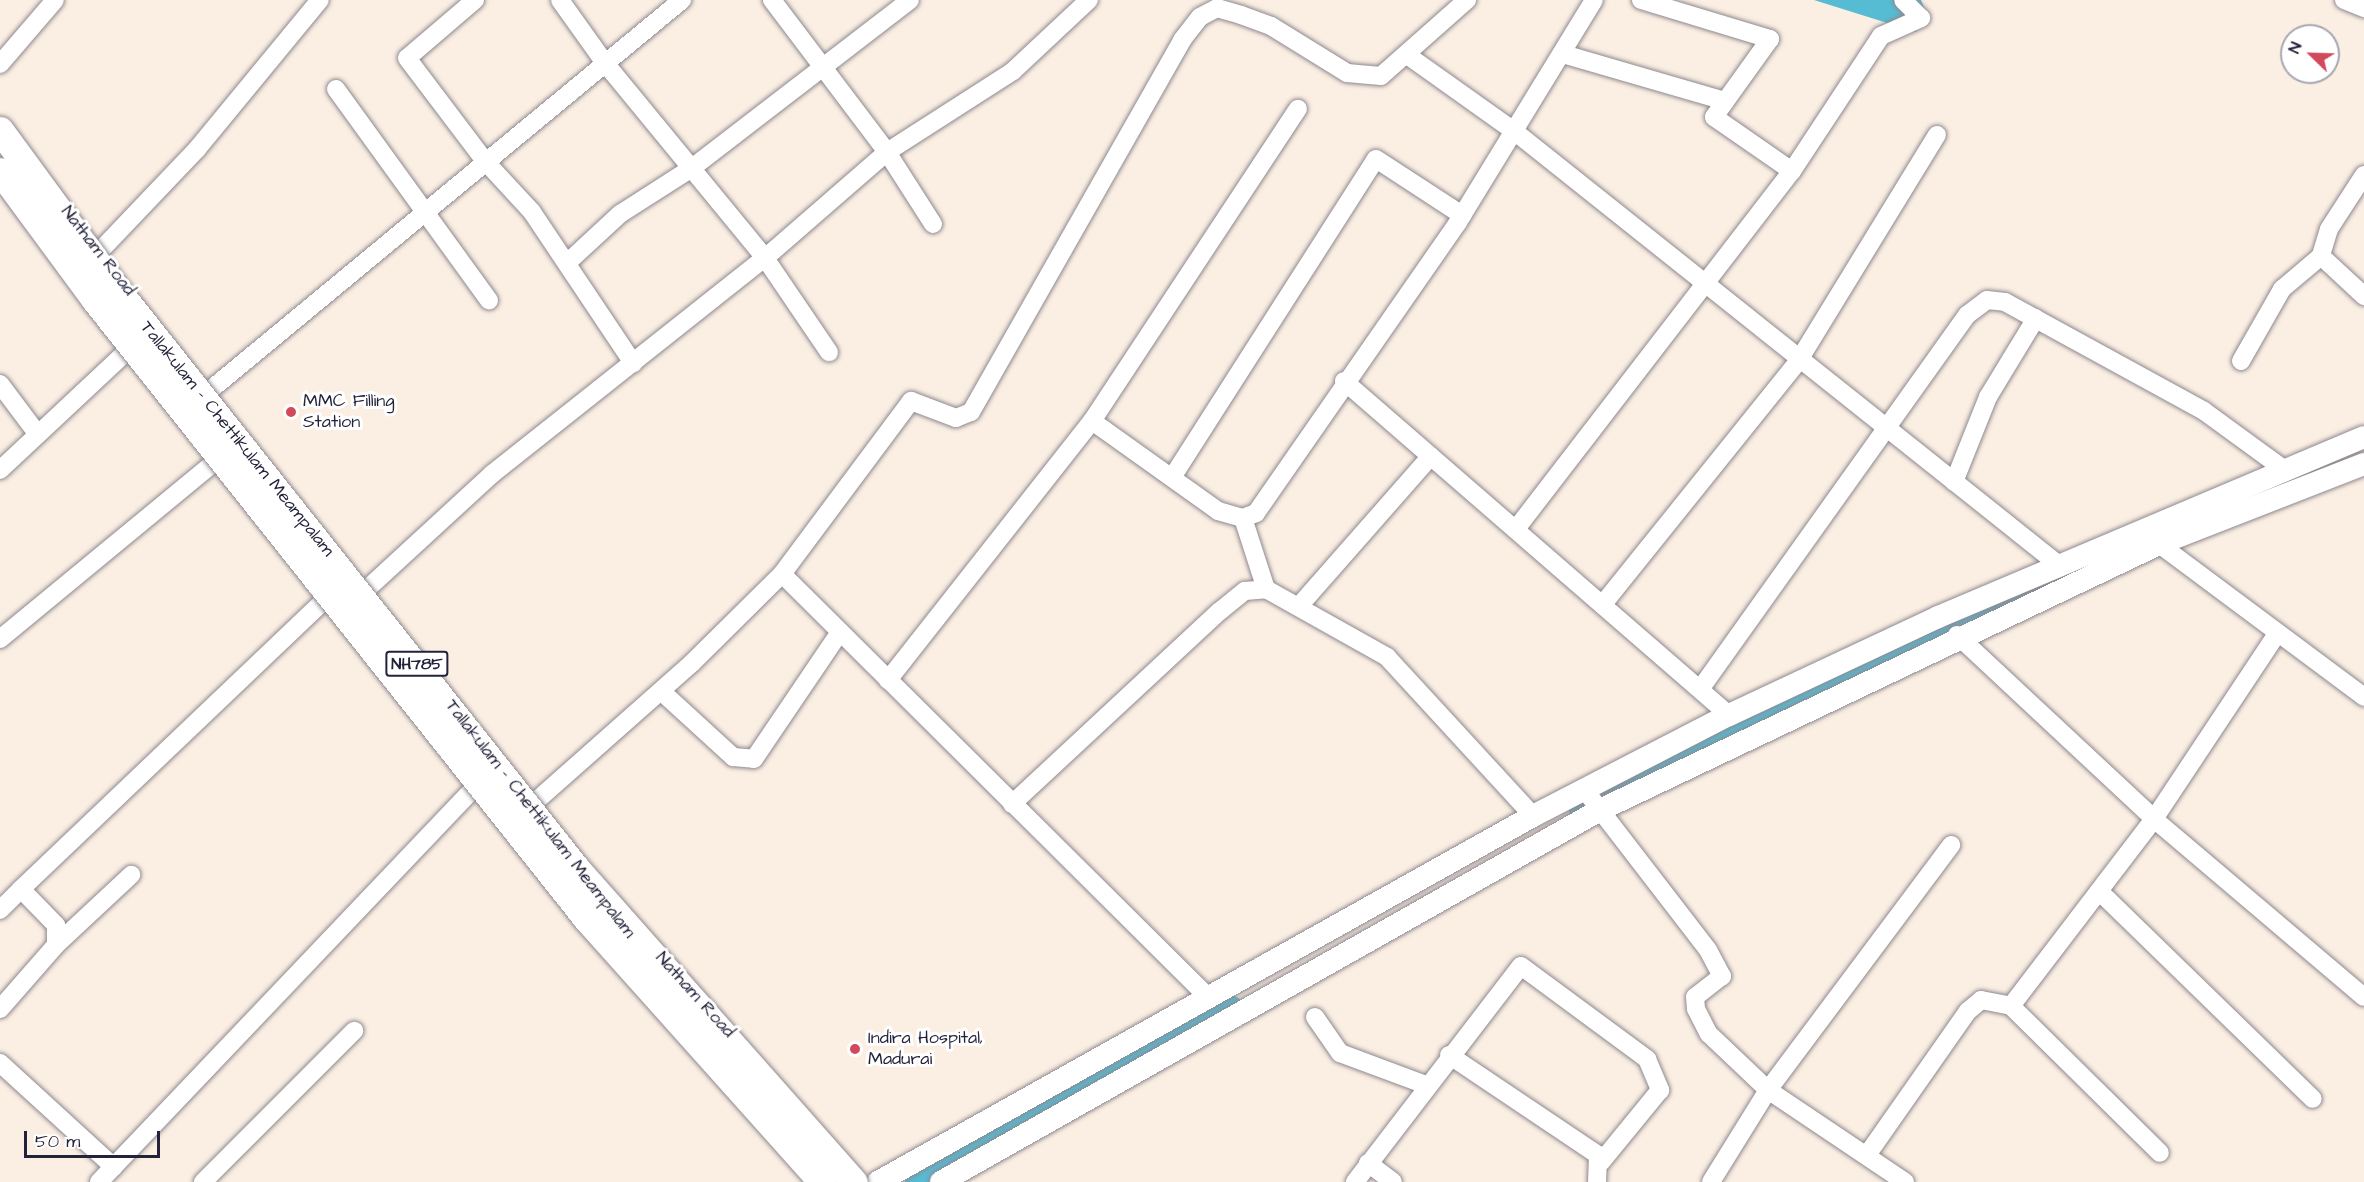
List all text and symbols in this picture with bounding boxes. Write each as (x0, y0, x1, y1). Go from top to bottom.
north arrow (2280, 24, 2340, 84)
text: N (2283, 39, 2307, 57)
street label: Natham Road (56, 202, 140, 300)
street label: Tallakulam - Chettikulam Meampalam (135, 317, 339, 561)
place label: MMC Filling Station (303, 391, 395, 434)
marker: MMC Filling Station (284, 405, 298, 419)
road number: NH785 (384, 651, 450, 677)
street label: Tallakulam - Chettikulam Meampalam (440, 696, 640, 942)
street label: Natham Road (651, 948, 739, 1042)
place label: Indira Hospital, Madurai (868, 1028, 983, 1070)
marker: Indira Hospital, Madurai (846, 1040, 864, 1058)
scale bar (27, 1119, 164, 1157)
text: 50 m (35, 1129, 80, 1154)

